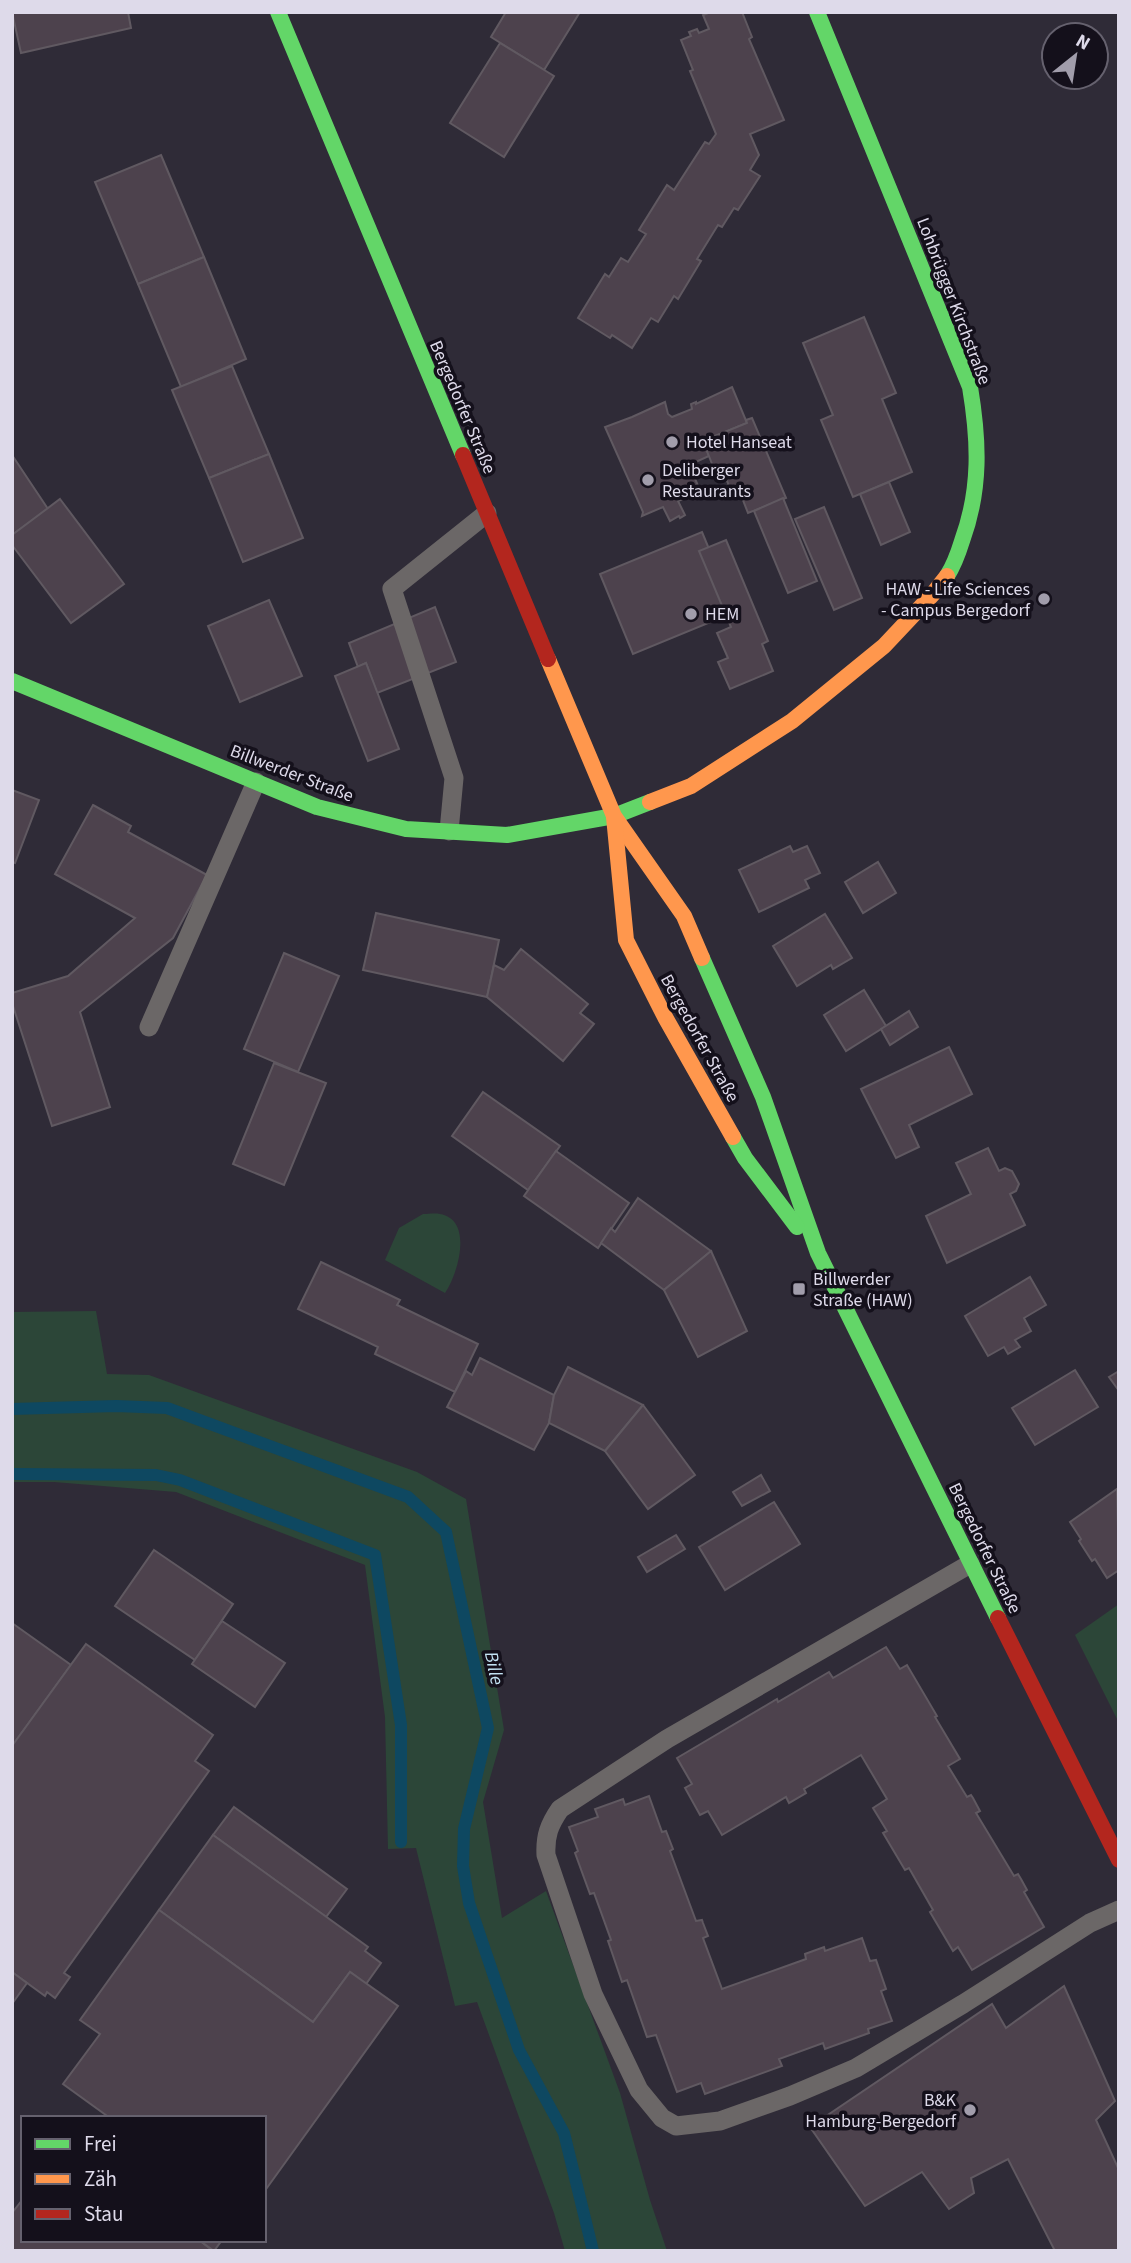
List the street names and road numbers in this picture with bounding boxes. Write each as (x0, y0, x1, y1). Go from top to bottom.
street label: Lohbrügger Kirchstraße (910, 214, 997, 388)
street label: Bergedorfer Straße (423, 337, 502, 478)
street label: Billwerder Straße (227, 738, 357, 809)
street label: Bergedorfer Straße (654, 970, 745, 1107)
street label: Bergedorfer Straße (942, 1479, 1027, 1618)

